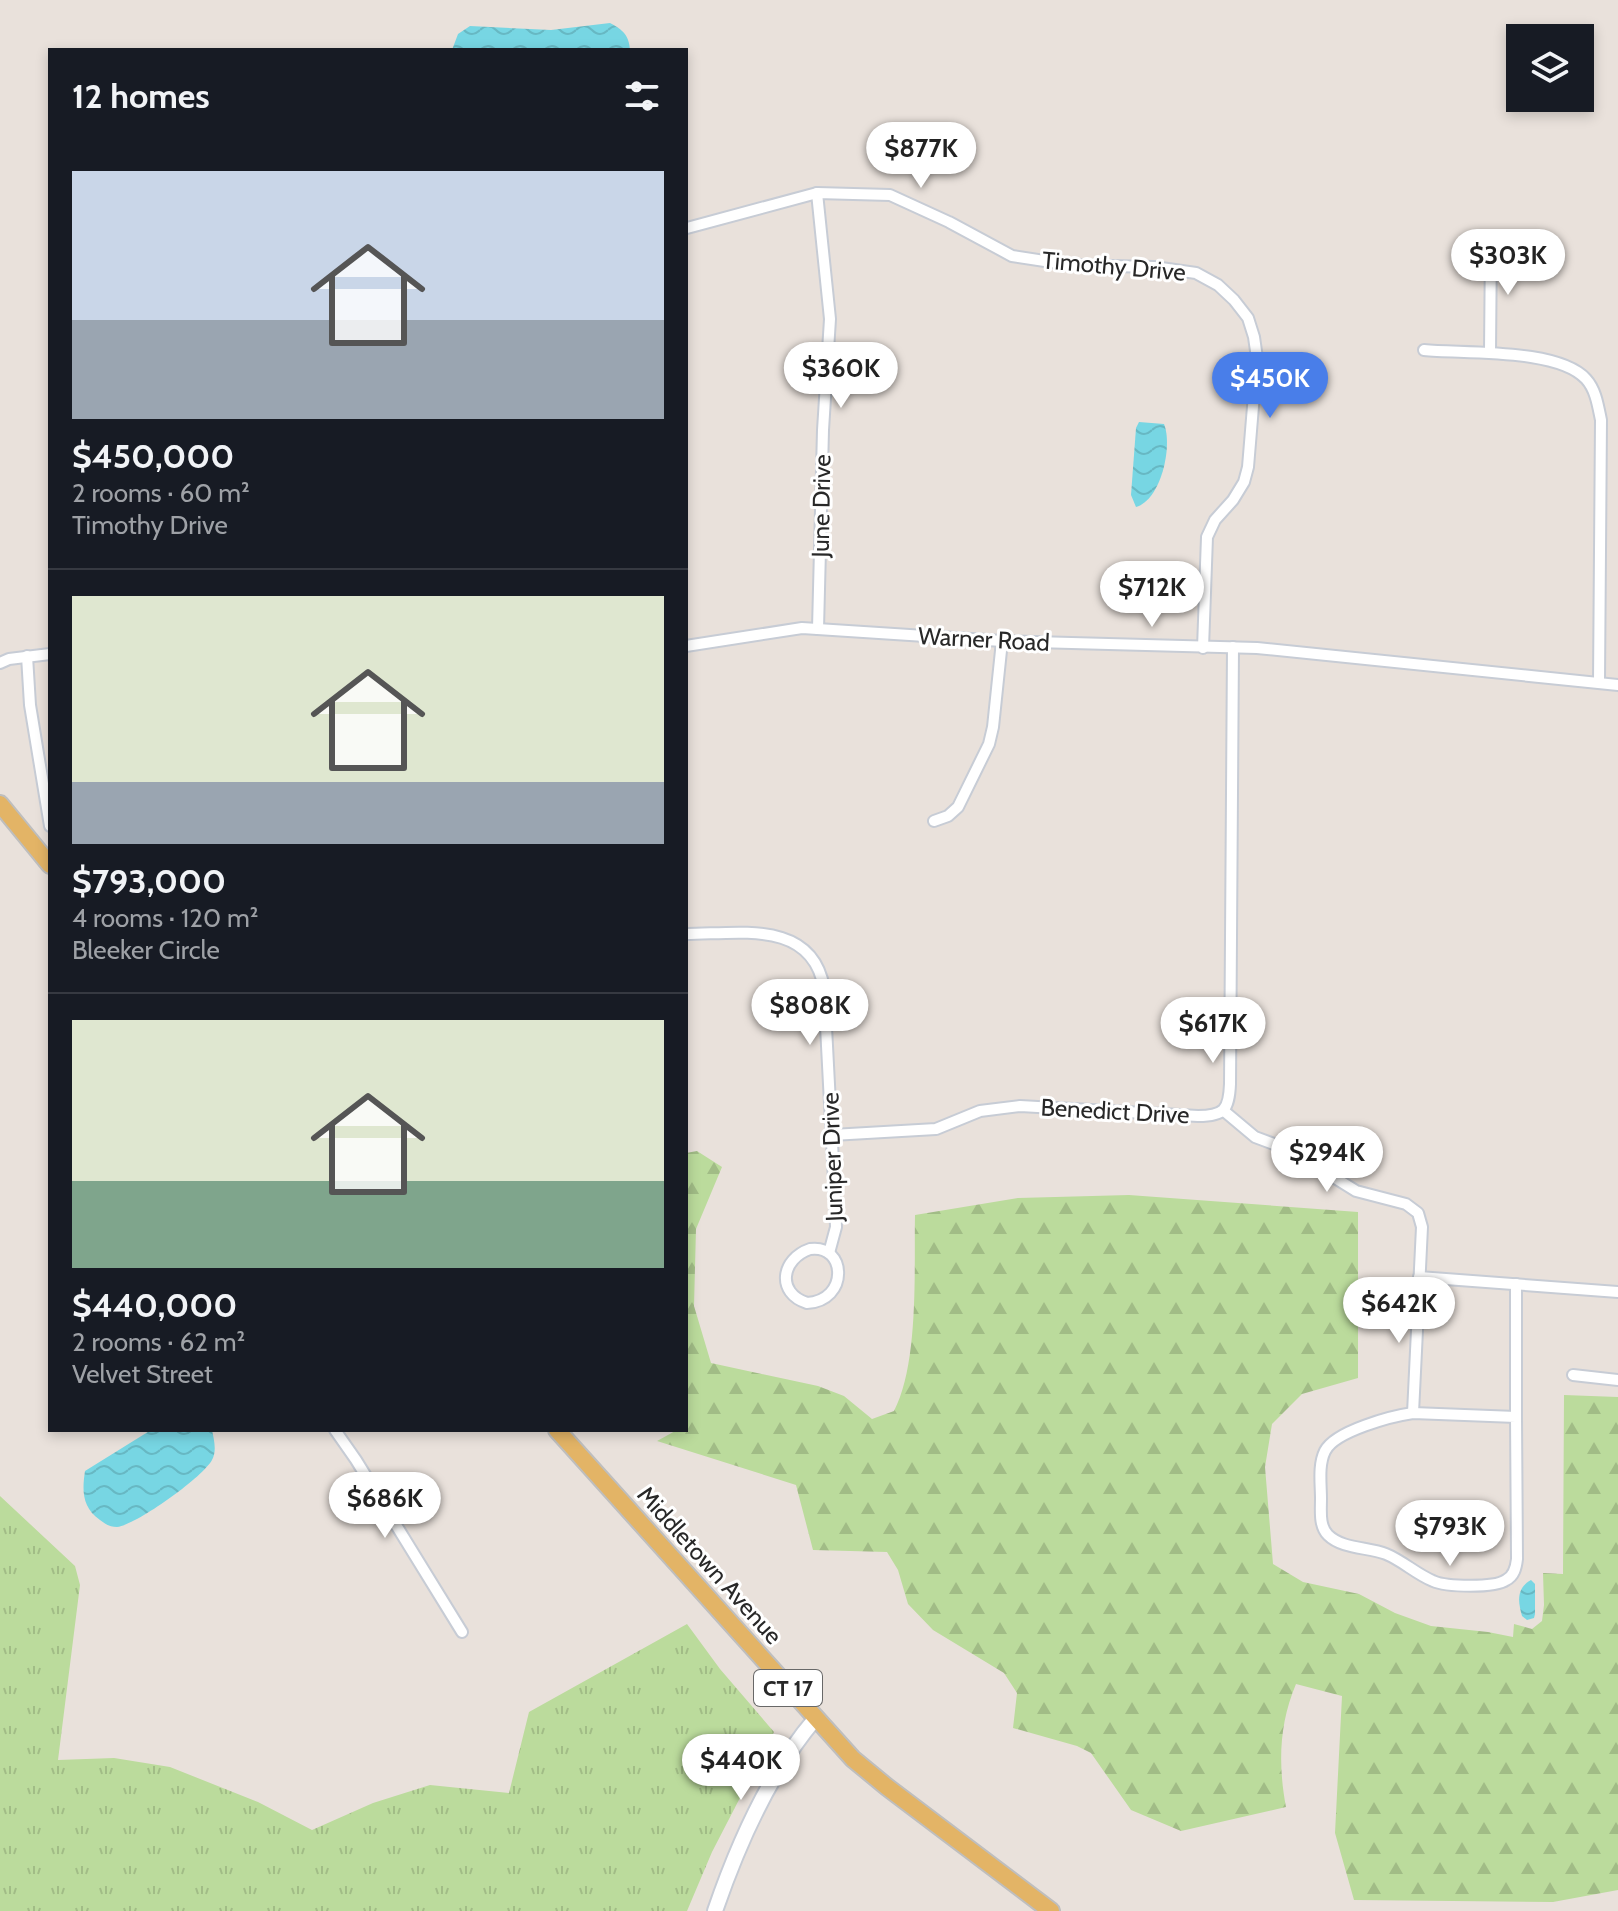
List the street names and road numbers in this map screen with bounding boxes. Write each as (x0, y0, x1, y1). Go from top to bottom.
street label: Timothy Drive (1041, 245, 1187, 287)
street label: June Drive (806, 454, 836, 559)
street label: Warner Road (918, 621, 1050, 657)
street label: Juniper Drive (815, 1092, 849, 1223)
street label: Benedict Drive (1040, 1093, 1190, 1129)
street label: Middletown Avenue (632, 1480, 788, 1650)
road number: CT 17 (754, 1670, 822, 1706)

